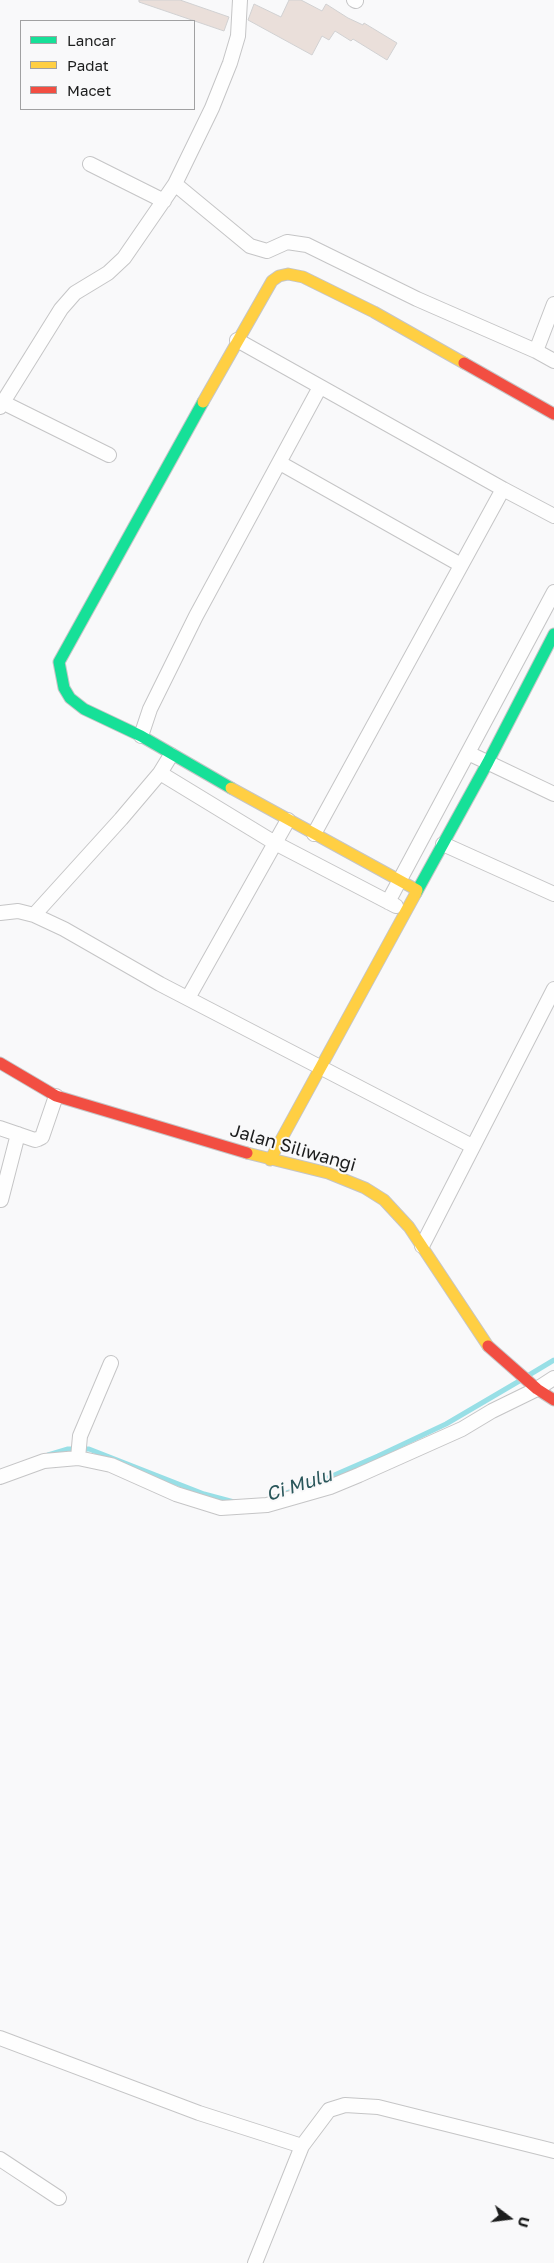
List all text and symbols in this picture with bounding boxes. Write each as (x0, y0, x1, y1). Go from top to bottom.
legend (20, 20, 195, 110)
text: Lancar (67, 31, 116, 49)
text: Padat (67, 56, 109, 74)
text: Macet (67, 81, 111, 99)
street label: Jalan Siliwangi (228, 1120, 358, 1176)
water label: Ci Mulu (263, 1464, 335, 1506)
north arrow (484, 2193, 534, 2243)
text: U (514, 2215, 534, 2229)

